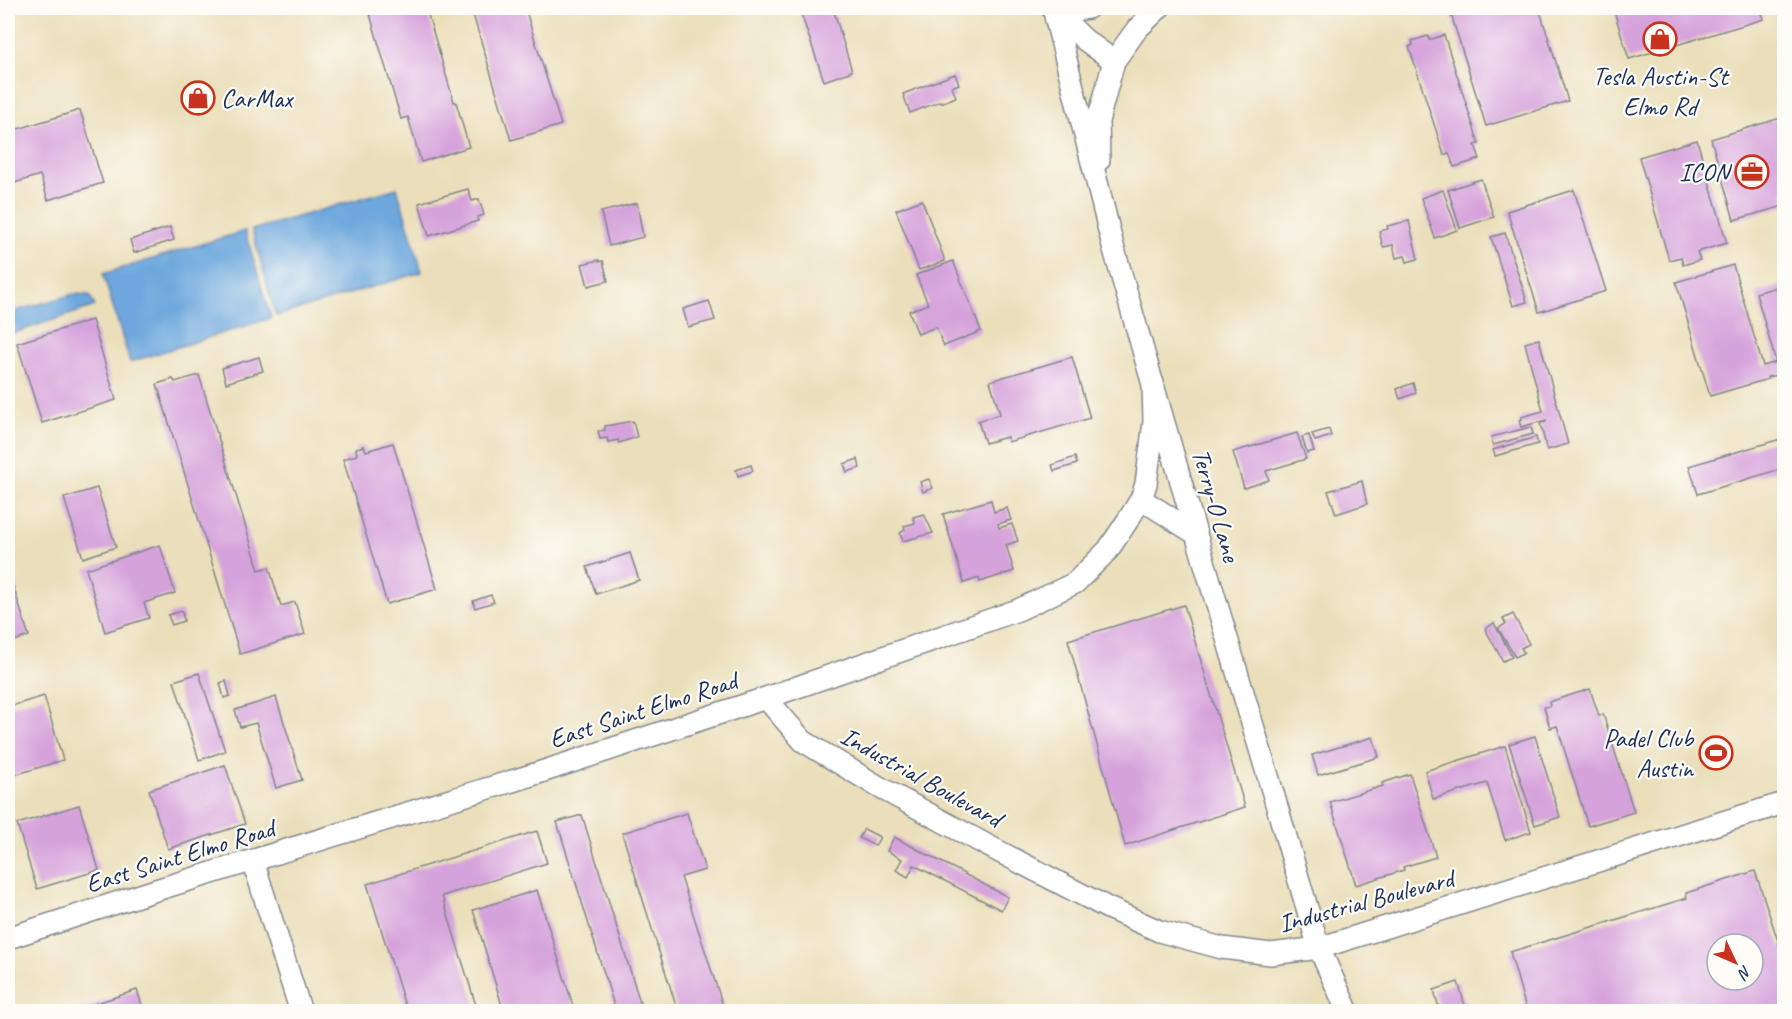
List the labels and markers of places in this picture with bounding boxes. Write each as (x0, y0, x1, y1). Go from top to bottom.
shop icon: Tesla Austin-St Elmo Rd (1642, 21, 1678, 57)
place label: Tesla Austin-St Elmo Rd (1592, 60, 1730, 123)
shop icon: CarMax (180, 80, 216, 116)
place label: CarMax (221, 82, 294, 115)
office icon: ICON (1734, 154, 1770, 190)
place label: ICON (1679, 156, 1733, 189)
place label: Padel Club Austin (1603, 722, 1695, 785)
sports icon: Padel Club Austin (1698, 735, 1734, 771)

